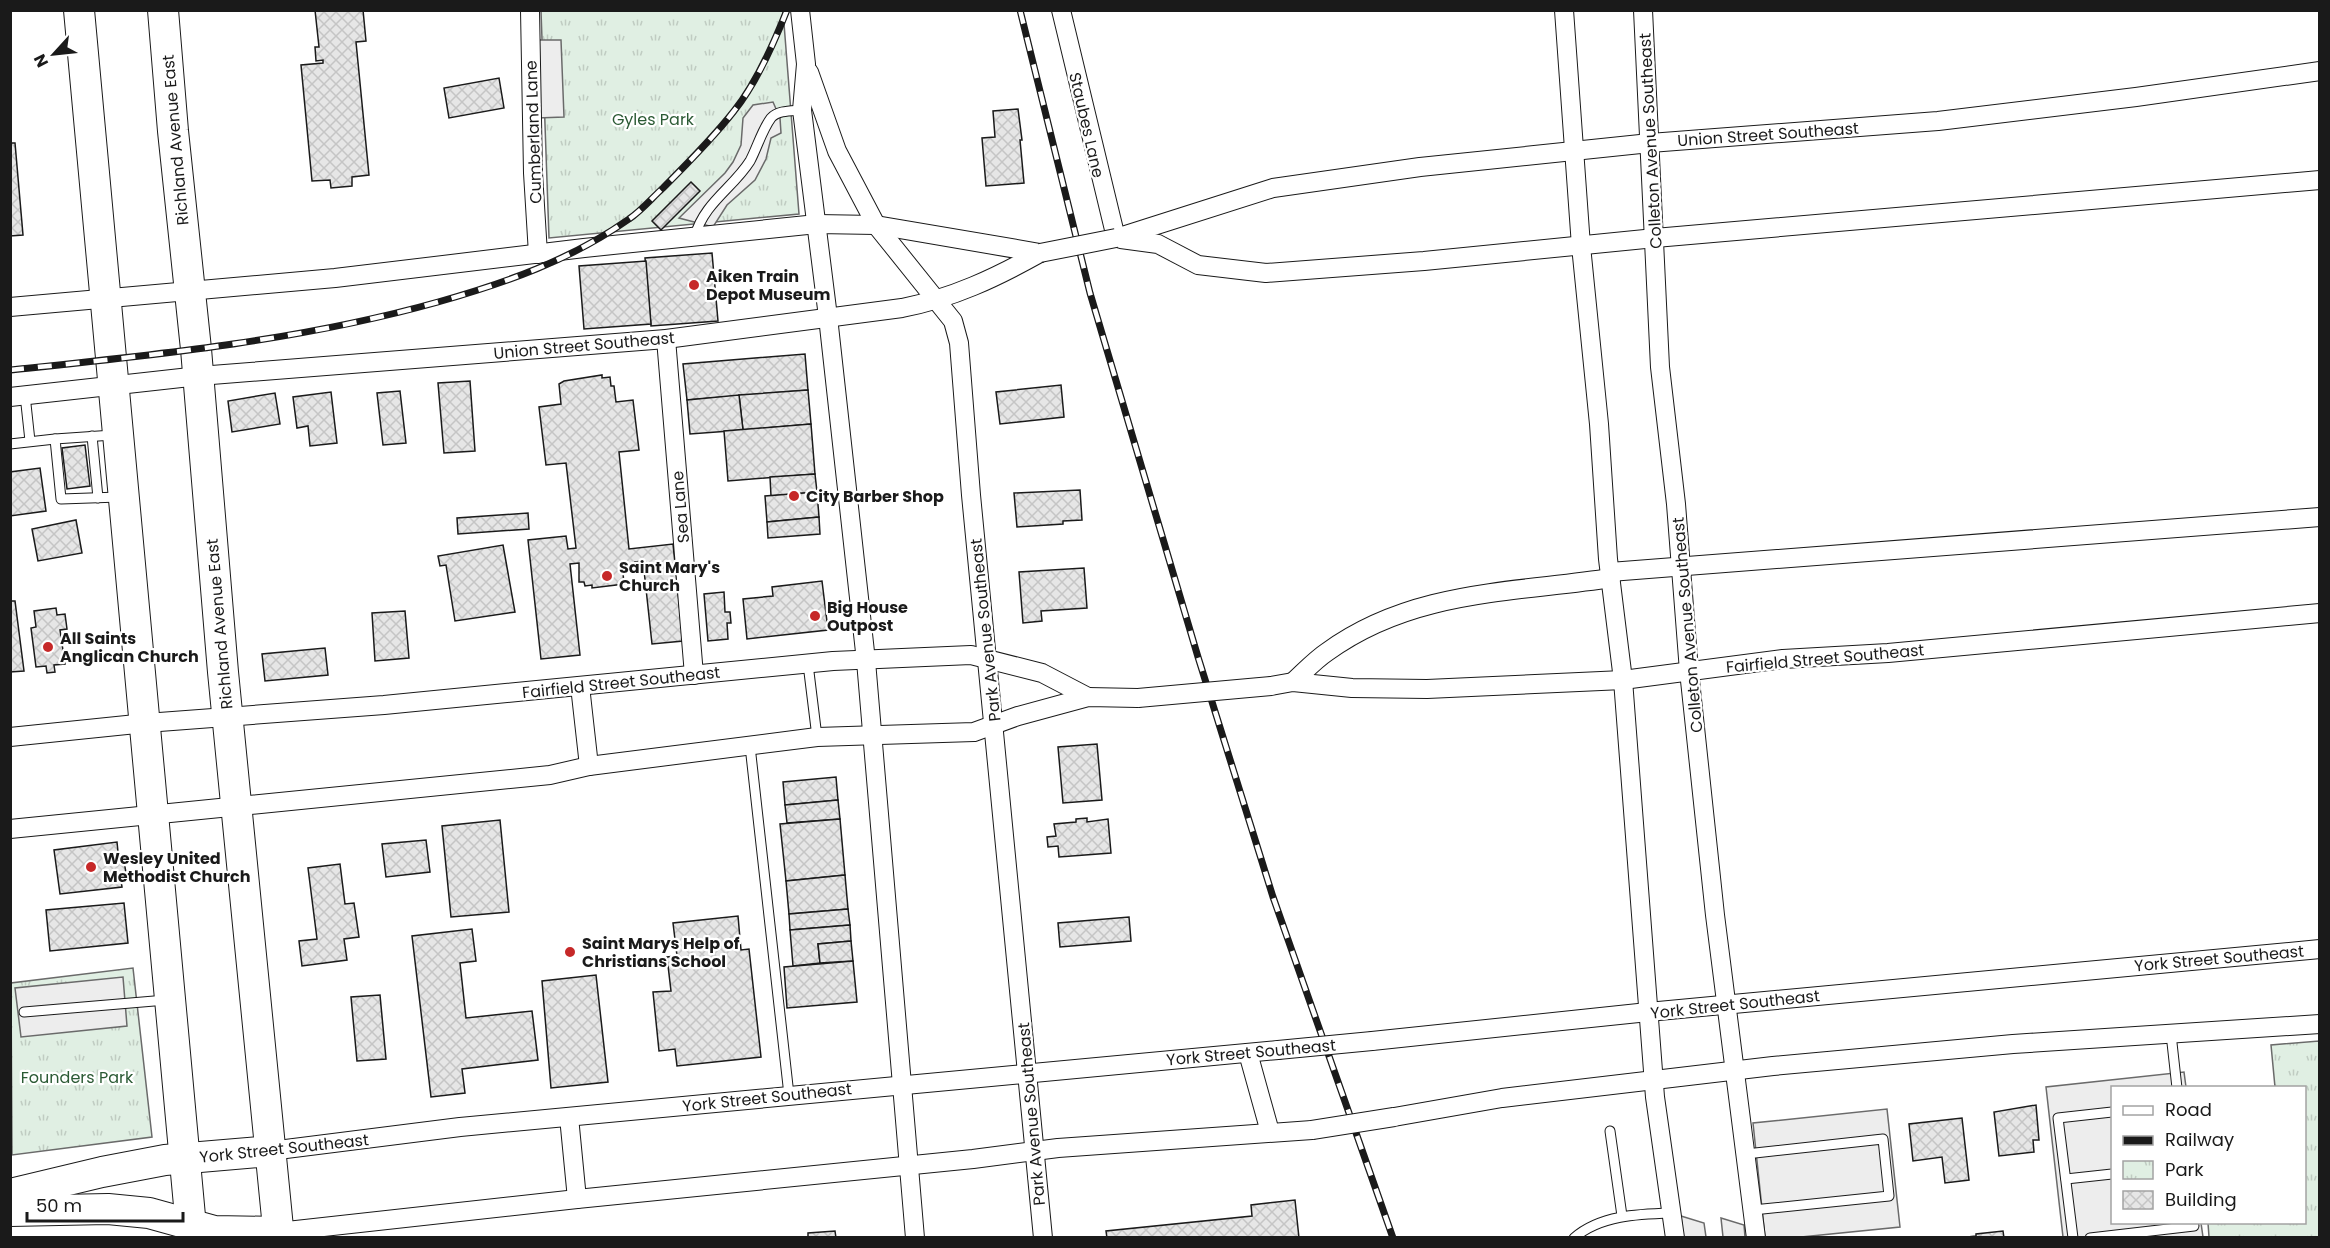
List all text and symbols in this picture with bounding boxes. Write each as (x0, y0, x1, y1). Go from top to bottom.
north arrow (24, 24, 84, 84)
street label: Colleton Avenue Southeast (1633, 32, 1668, 250)
text: N (28, 50, 54, 71)
street label: Richland Avenue East (157, 53, 194, 226)
street label: Cumberland Lane (519, 60, 548, 204)
street label: Staubes Lane (1063, 70, 1110, 180)
park label: Gyles Park (612, 108, 695, 131)
street label: Union Street Southeast (1677, 117, 1860, 152)
place label: Aiken Train Depot Museum (706, 265, 830, 306)
marker: Aiken Train Depot Museum (687, 278, 701, 292)
street label: Union Street Southeast (493, 326, 676, 365)
street label: Sea Lane (666, 470, 695, 544)
place label: City Barber Shop (806, 485, 944, 508)
marker: City Barber Shop (787, 489, 801, 503)
street label: Colleton Avenue Southeast (1667, 516, 1708, 734)
street label: Richland Avenue East (201, 537, 238, 710)
street label: Park Avenue Southeast (964, 537, 1007, 723)
place label: Saint Mary's Church (619, 556, 720, 597)
marker: Saint Mary's Church (600, 569, 614, 583)
place label: Big House Outpost (827, 596, 908, 637)
marker: Big House Outpost (808, 609, 822, 623)
place label: All Saints Anglican Church (60, 627, 199, 668)
street label: Fairfield Street Southeast (1725, 638, 1925, 679)
marker: All Saints Anglican Church (41, 640, 55, 654)
street label: Fairfield Street Southeast (521, 661, 721, 704)
place label: Wesley United Methodist Church (103, 847, 251, 888)
marker: Wesley United Methodist Church (84, 860, 98, 874)
place label: Saint Marys Help of Christians School (582, 932, 740, 973)
street label: York Street Southeast (2133, 940, 2305, 977)
marker: Saint Marys Help of Christians School (563, 945, 577, 959)
street label: York Street Southeast (1649, 984, 1821, 1025)
street label: Park Avenue Southeast (1012, 1021, 1051, 1206)
street label: York Street Southeast (1165, 1034, 1337, 1071)
park label: Founders Park (21, 1066, 134, 1089)
street label: York Street Southeast (681, 1077, 853, 1118)
legend (2111, 1086, 2306, 1224)
text: Road (2165, 1097, 2212, 1122)
text: Railway (2165, 1127, 2234, 1152)
street label: York Street Southeast (198, 1128, 370, 1169)
text: Park (2165, 1157, 2204, 1182)
scale bar (27, 1185, 183, 1223)
text: Building (2165, 1187, 2237, 1212)
text: 50 m (36, 1193, 82, 1218)

